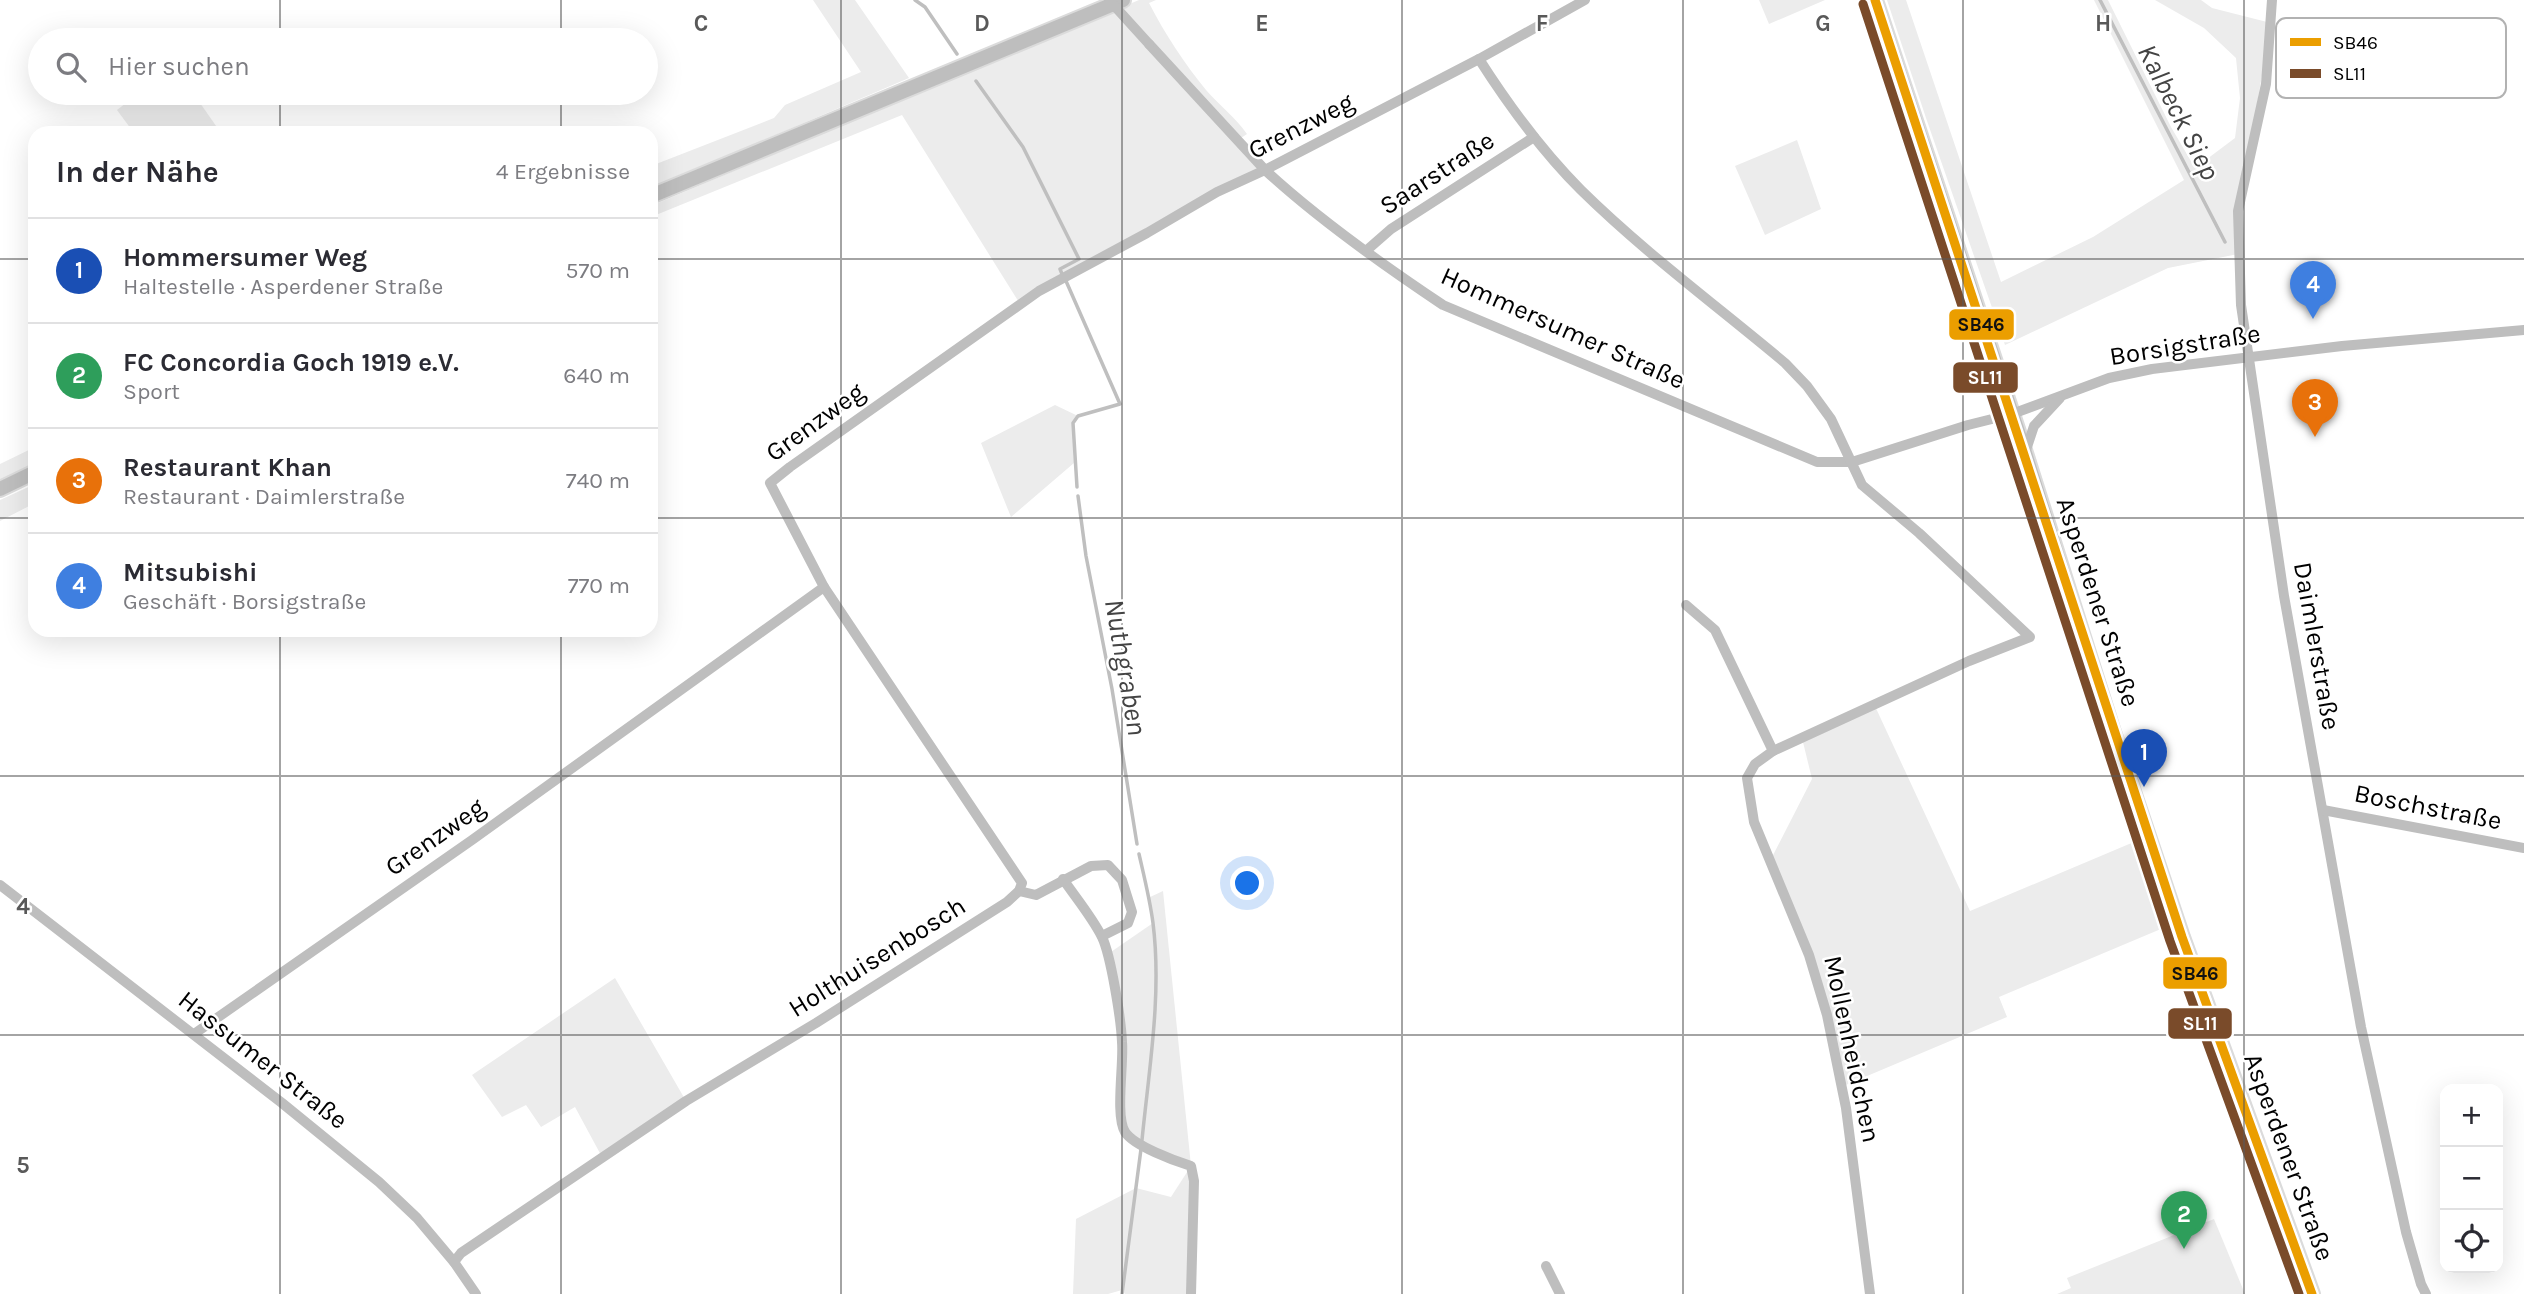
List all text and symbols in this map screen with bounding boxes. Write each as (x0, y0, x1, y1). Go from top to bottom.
text: C (694, 10, 708, 37)
text: D (974, 10, 990, 37)
text: E (1255, 10, 1269, 37)
text: F (1536, 10, 1548, 37)
text: G (1815, 10, 1831, 37)
text: H (2095, 10, 2111, 37)
legend (2276, 18, 2506, 98)
search box (28, 28, 658, 105)
text: SB46 (2333, 32, 2378, 54)
water label: Kalbeck Siep (2131, 39, 2227, 185)
icon: search (52, 48, 90, 86)
text: Hier suchen (108, 51, 250, 82)
text: SL11 (2333, 63, 2366, 85)
street label: Grenzweg (1243, 86, 1359, 166)
street label: Saarstraße (1374, 125, 1500, 221)
text: In der Nähe (56, 154, 219, 190)
text: 4 Ergebnisse (496, 158, 630, 185)
text: Hommersumer Weg (123, 242, 367, 273)
text: 1 (75, 257, 83, 284)
text: 570 m (566, 257, 630, 284)
street label: Hommersumer Straße (1436, 260, 1690, 396)
pin: 4 (2290, 261, 2336, 319)
text: Haltestelle · Asperdener Straße (123, 273, 443, 300)
line badge: SB46 (1948, 308, 2015, 341)
text: SB46 (1957, 314, 2005, 336)
street label: Borsigstraße (2107, 318, 2263, 372)
text: FC Concordia Goch 1919 e.V. (123, 347, 459, 378)
line badge: SL11 (1952, 361, 2019, 394)
text: 2 (72, 362, 86, 389)
text: 640 m (563, 362, 630, 389)
text: SL11 (1967, 367, 2003, 389)
street label: Grenzweg (760, 376, 871, 468)
text: Sport (123, 378, 180, 405)
pin: 3 (2292, 379, 2338, 437)
text: Restaurant Khan (123, 452, 332, 483)
text: 3 (72, 467, 86, 494)
text: 740 m (566, 467, 630, 494)
text: Restaurant · Daimlerstraße (123, 483, 405, 510)
street label: Asperdener Straße (2050, 493, 2146, 711)
text: Mitsubishi (123, 557, 257, 588)
street label: Daimlerstraße (2287, 560, 2347, 732)
text: 4 (72, 572, 86, 599)
text: 770 m (568, 572, 630, 599)
text: Geschäft · Borsigstraße (123, 588, 366, 615)
water label: Nuthgraben (1098, 596, 1154, 738)
pin: 1 (2121, 729, 2167, 787)
street label: Boschstraße (2352, 778, 2504, 836)
street label: Grenzweg (379, 791, 491, 883)
your location (1230, 866, 1264, 900)
street label: Holthuisenbosch (783, 890, 971, 1024)
text: 4 (16, 893, 30, 920)
street label: Mollenheidchen (1817, 953, 1887, 1145)
line badge: SB46 (2162, 956, 2228, 990)
text: SB46 (2171, 963, 2219, 985)
street label: Hassumer Straße (172, 984, 354, 1136)
line badge: SL11 (2167, 1007, 2233, 1040)
text: SL11 (2182, 1013, 2218, 1035)
street label: Asperdener Straße (2237, 1049, 2341, 1265)
map controls (2440, 1084, 2503, 1273)
button: + (2440, 1084, 2503, 1147)
button: − (2440, 1147, 2503, 1210)
text: 5 (16, 1152, 30, 1179)
pin: 2 (2161, 1191, 2207, 1249)
button: locate (2440, 1210, 2503, 1273)

